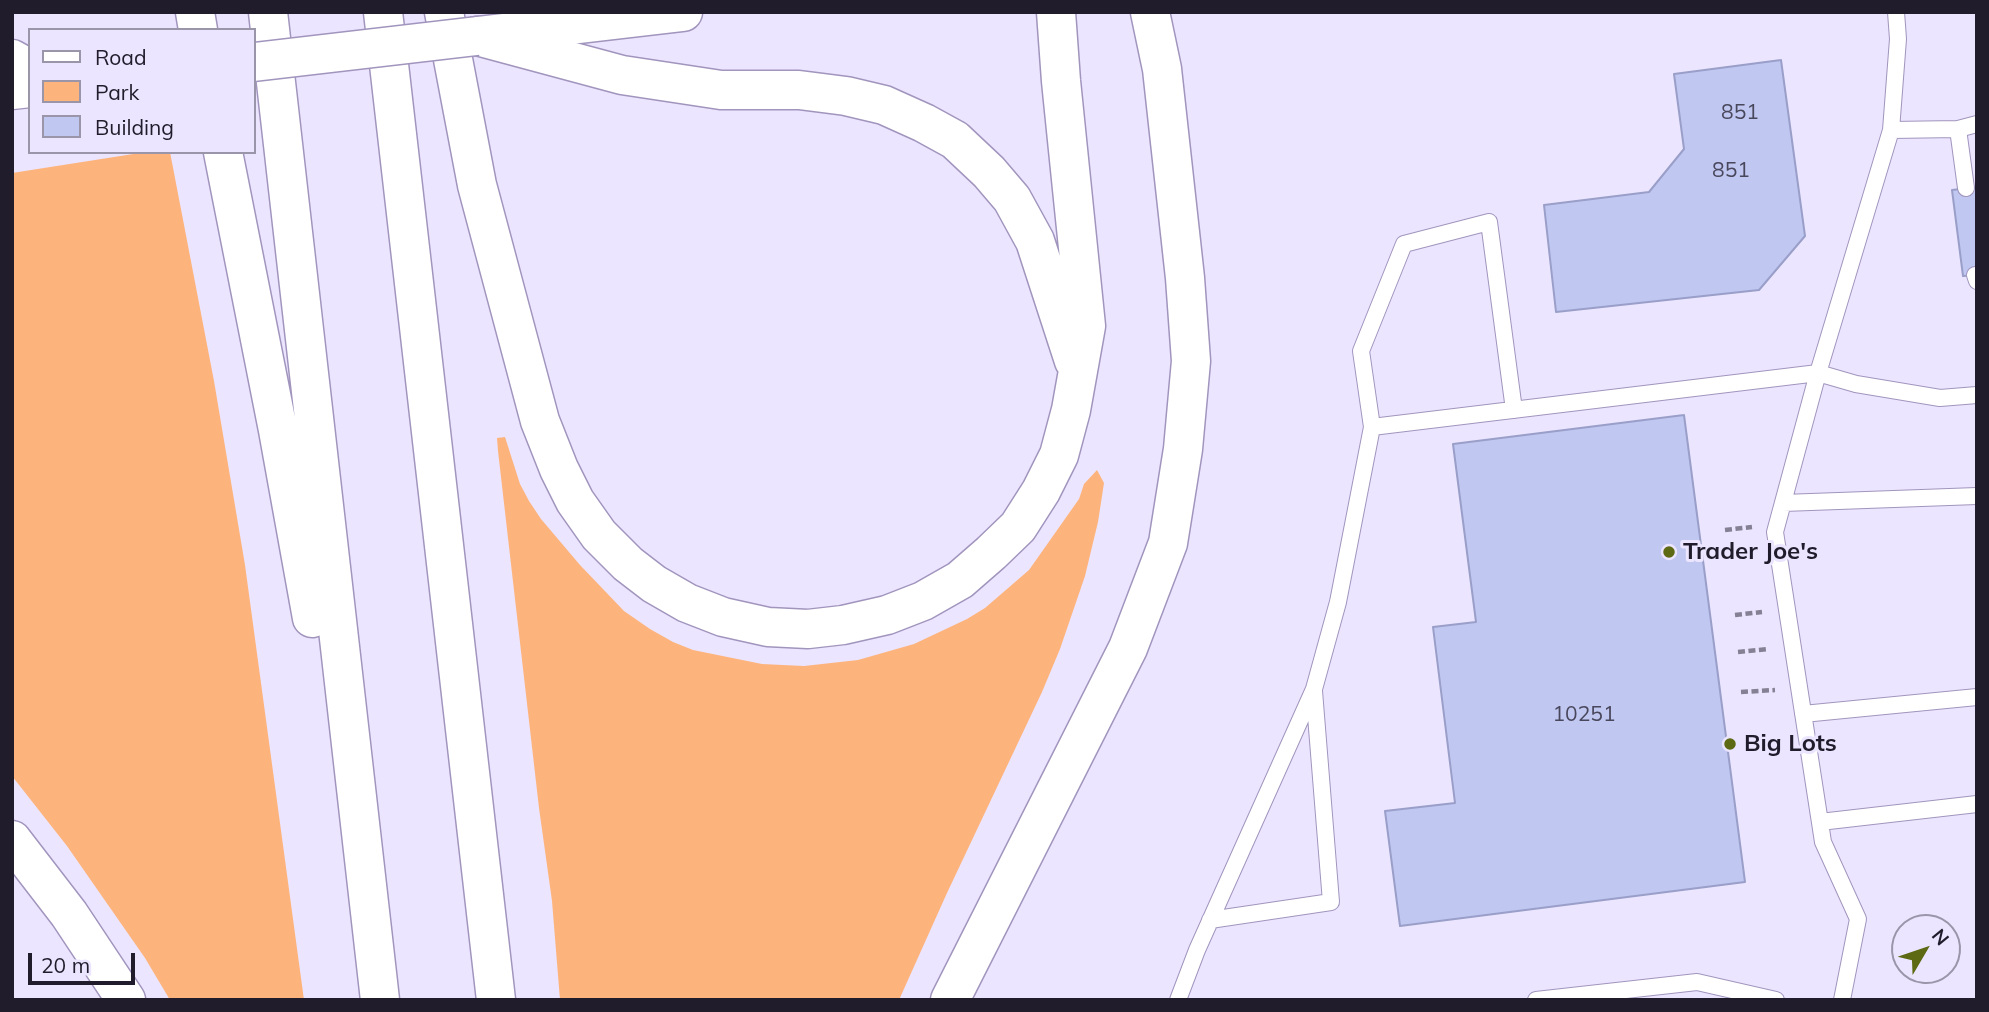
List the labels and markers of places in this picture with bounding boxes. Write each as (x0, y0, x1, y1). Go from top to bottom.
place label: Trader Joe's (1683, 538, 1818, 566)
marker: Trader Joe's (1661, 544, 1677, 560)
place label: Big Lots (1744, 730, 1837, 758)
marker: Big Lots (1722, 736, 1738, 752)

